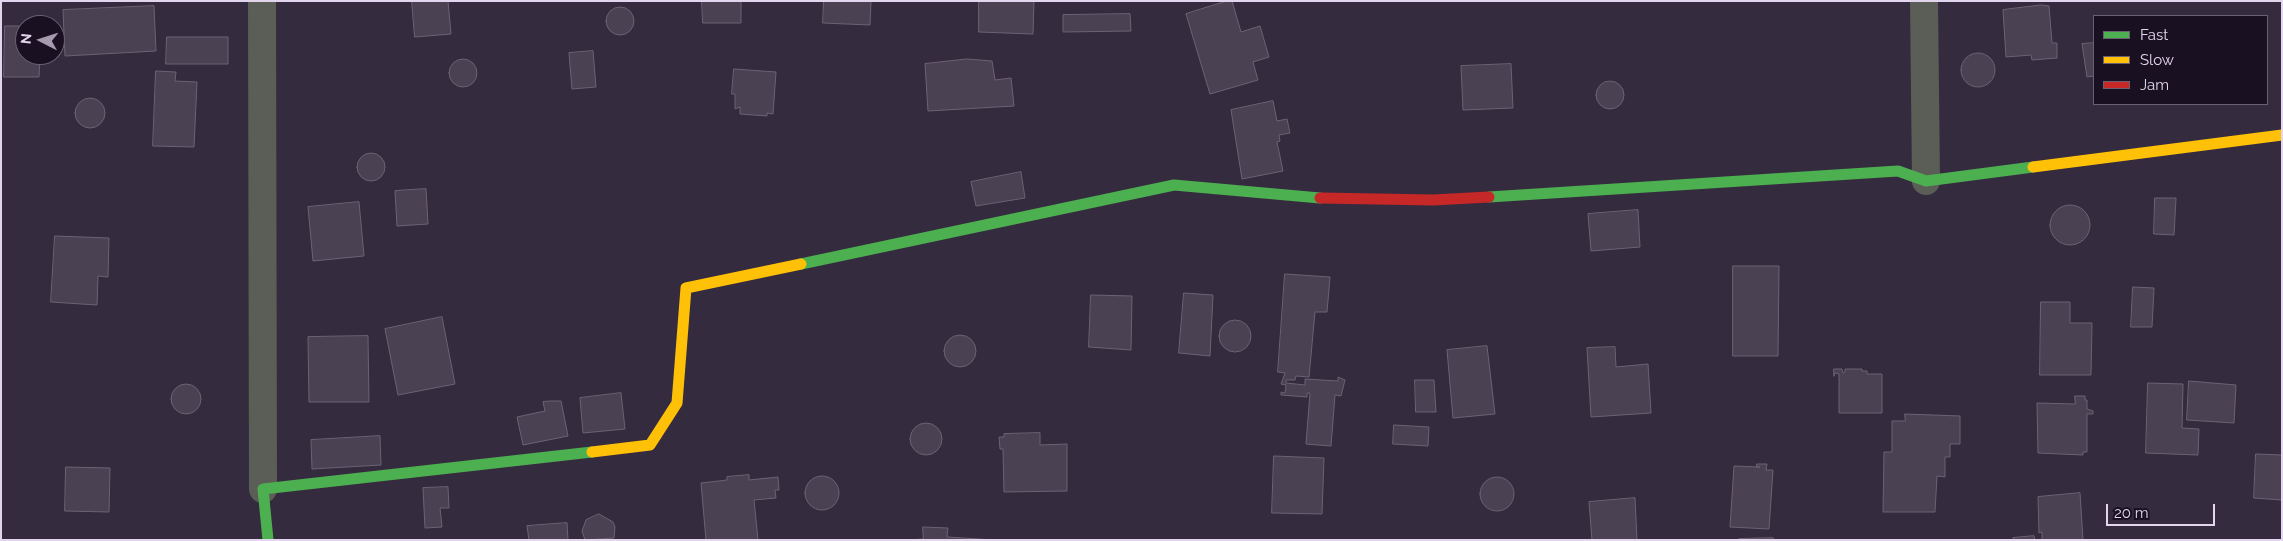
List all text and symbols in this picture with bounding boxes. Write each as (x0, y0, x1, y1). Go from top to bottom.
north arrow (15, 15, 65, 65)
legend (2093, 15, 2268, 105)
text: Fast (2140, 26, 2168, 44)
text: N (18, 33, 34, 45)
text: Slow (2140, 51, 2174, 69)
text: Jam (2140, 76, 2169, 94)
scale bar (2108, 494, 2217, 526)
text: 20 m (2114, 504, 2149, 522)

